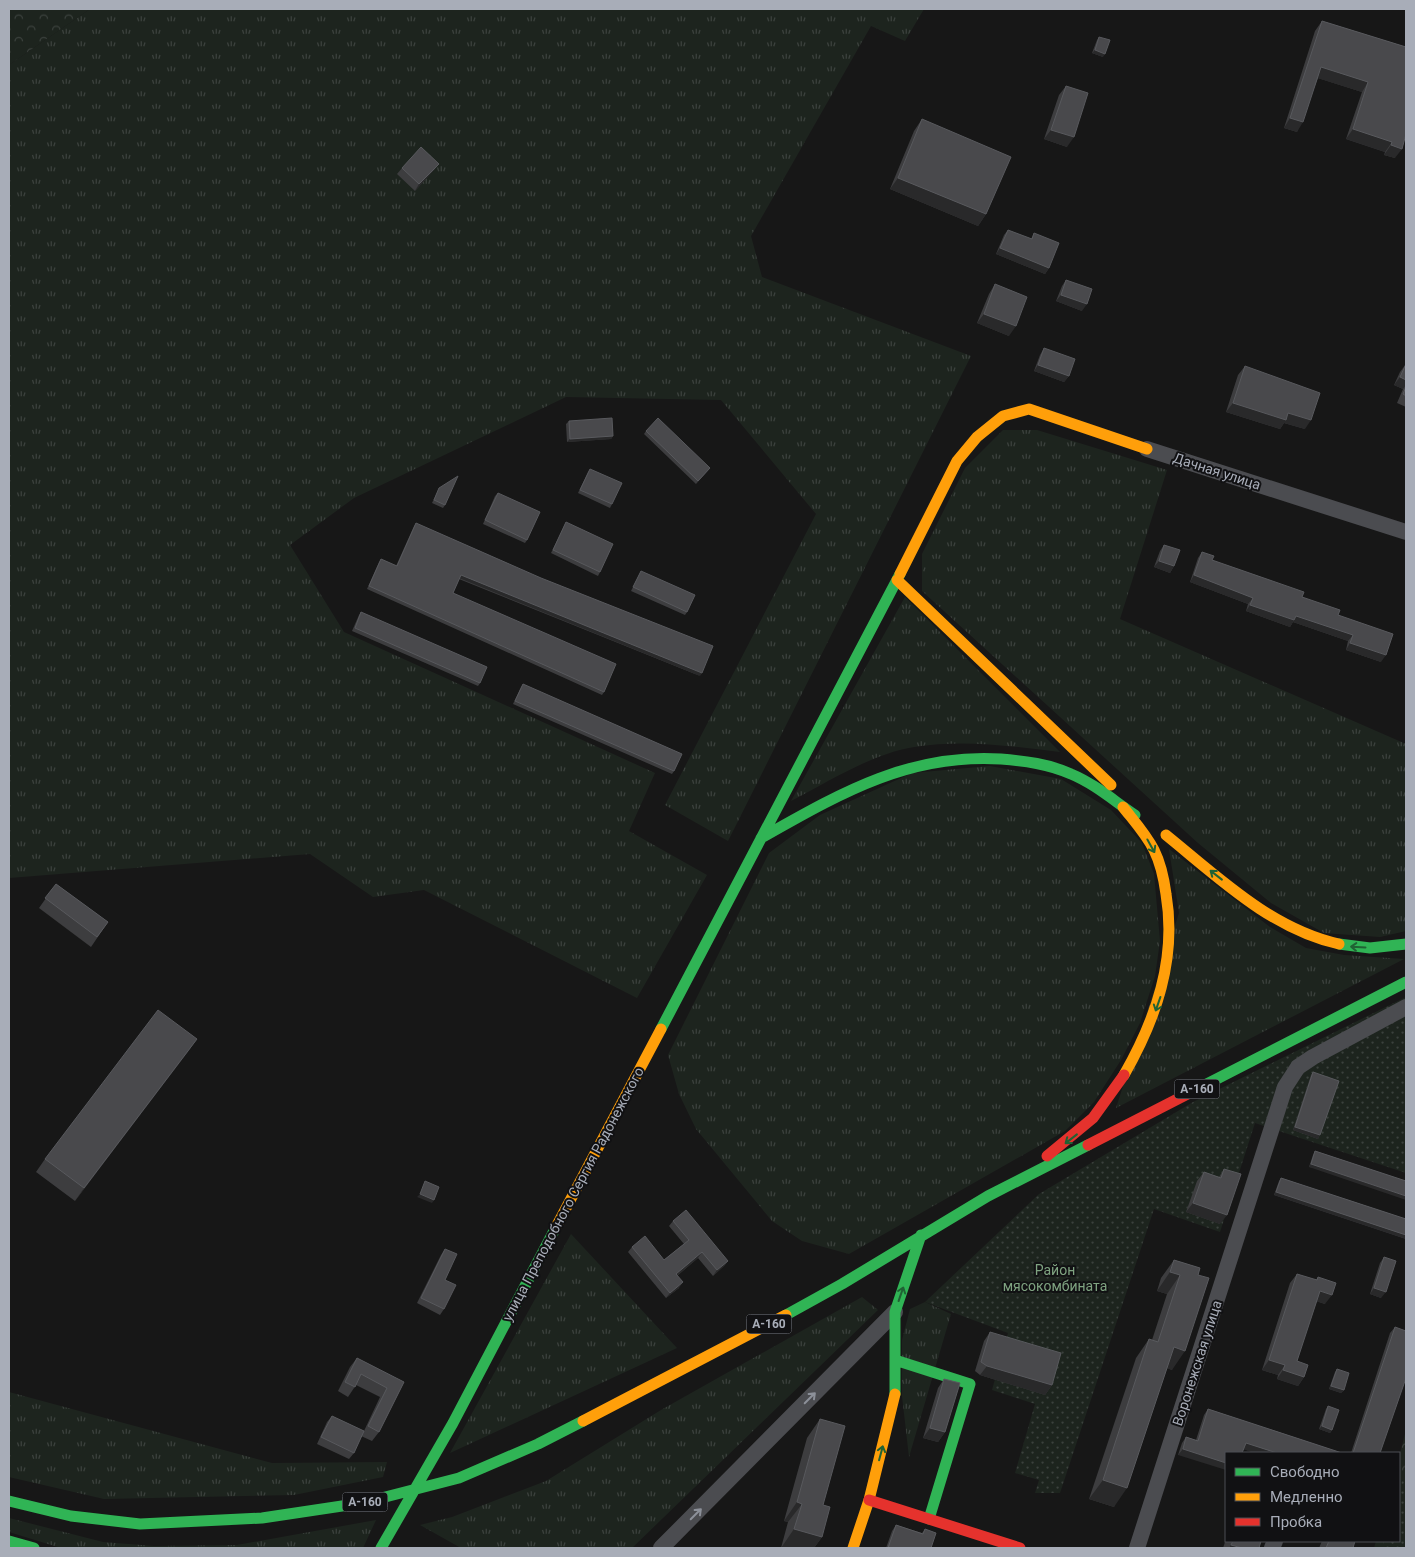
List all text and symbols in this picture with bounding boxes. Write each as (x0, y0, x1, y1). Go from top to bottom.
street label: Дачная улица (1171, 449, 1263, 493)
one-way arrow (1147, 838, 1157, 852)
one-way arrow (1210, 869, 1223, 880)
one-way arrow (1350, 943, 1366, 952)
one-way arrow (1153, 995, 1162, 1011)
street label: улица Преподобного Сергия Радонежского (499, 1064, 647, 1324)
road number: А-160 (1174, 1080, 1220, 1098)
one-way arrow (1065, 1133, 1078, 1144)
park label: Район мясокомбината (1003, 1262, 1107, 1294)
one-way arrow (897, 1286, 907, 1302)
street label: Воронежская улица (1169, 1298, 1225, 1428)
road number: А-160 (746, 1315, 792, 1334)
one-way arrow (804, 1392, 816, 1404)
one-way arrow (877, 1446, 886, 1462)
legend (1225, 1452, 1400, 1542)
text: Свободно (1270, 1463, 1339, 1481)
text: Медленно (1270, 1488, 1343, 1506)
road number: А-160 (342, 1492, 388, 1511)
one-way arrow (690, 1507, 702, 1520)
text: Пробка (1270, 1513, 1322, 1531)

